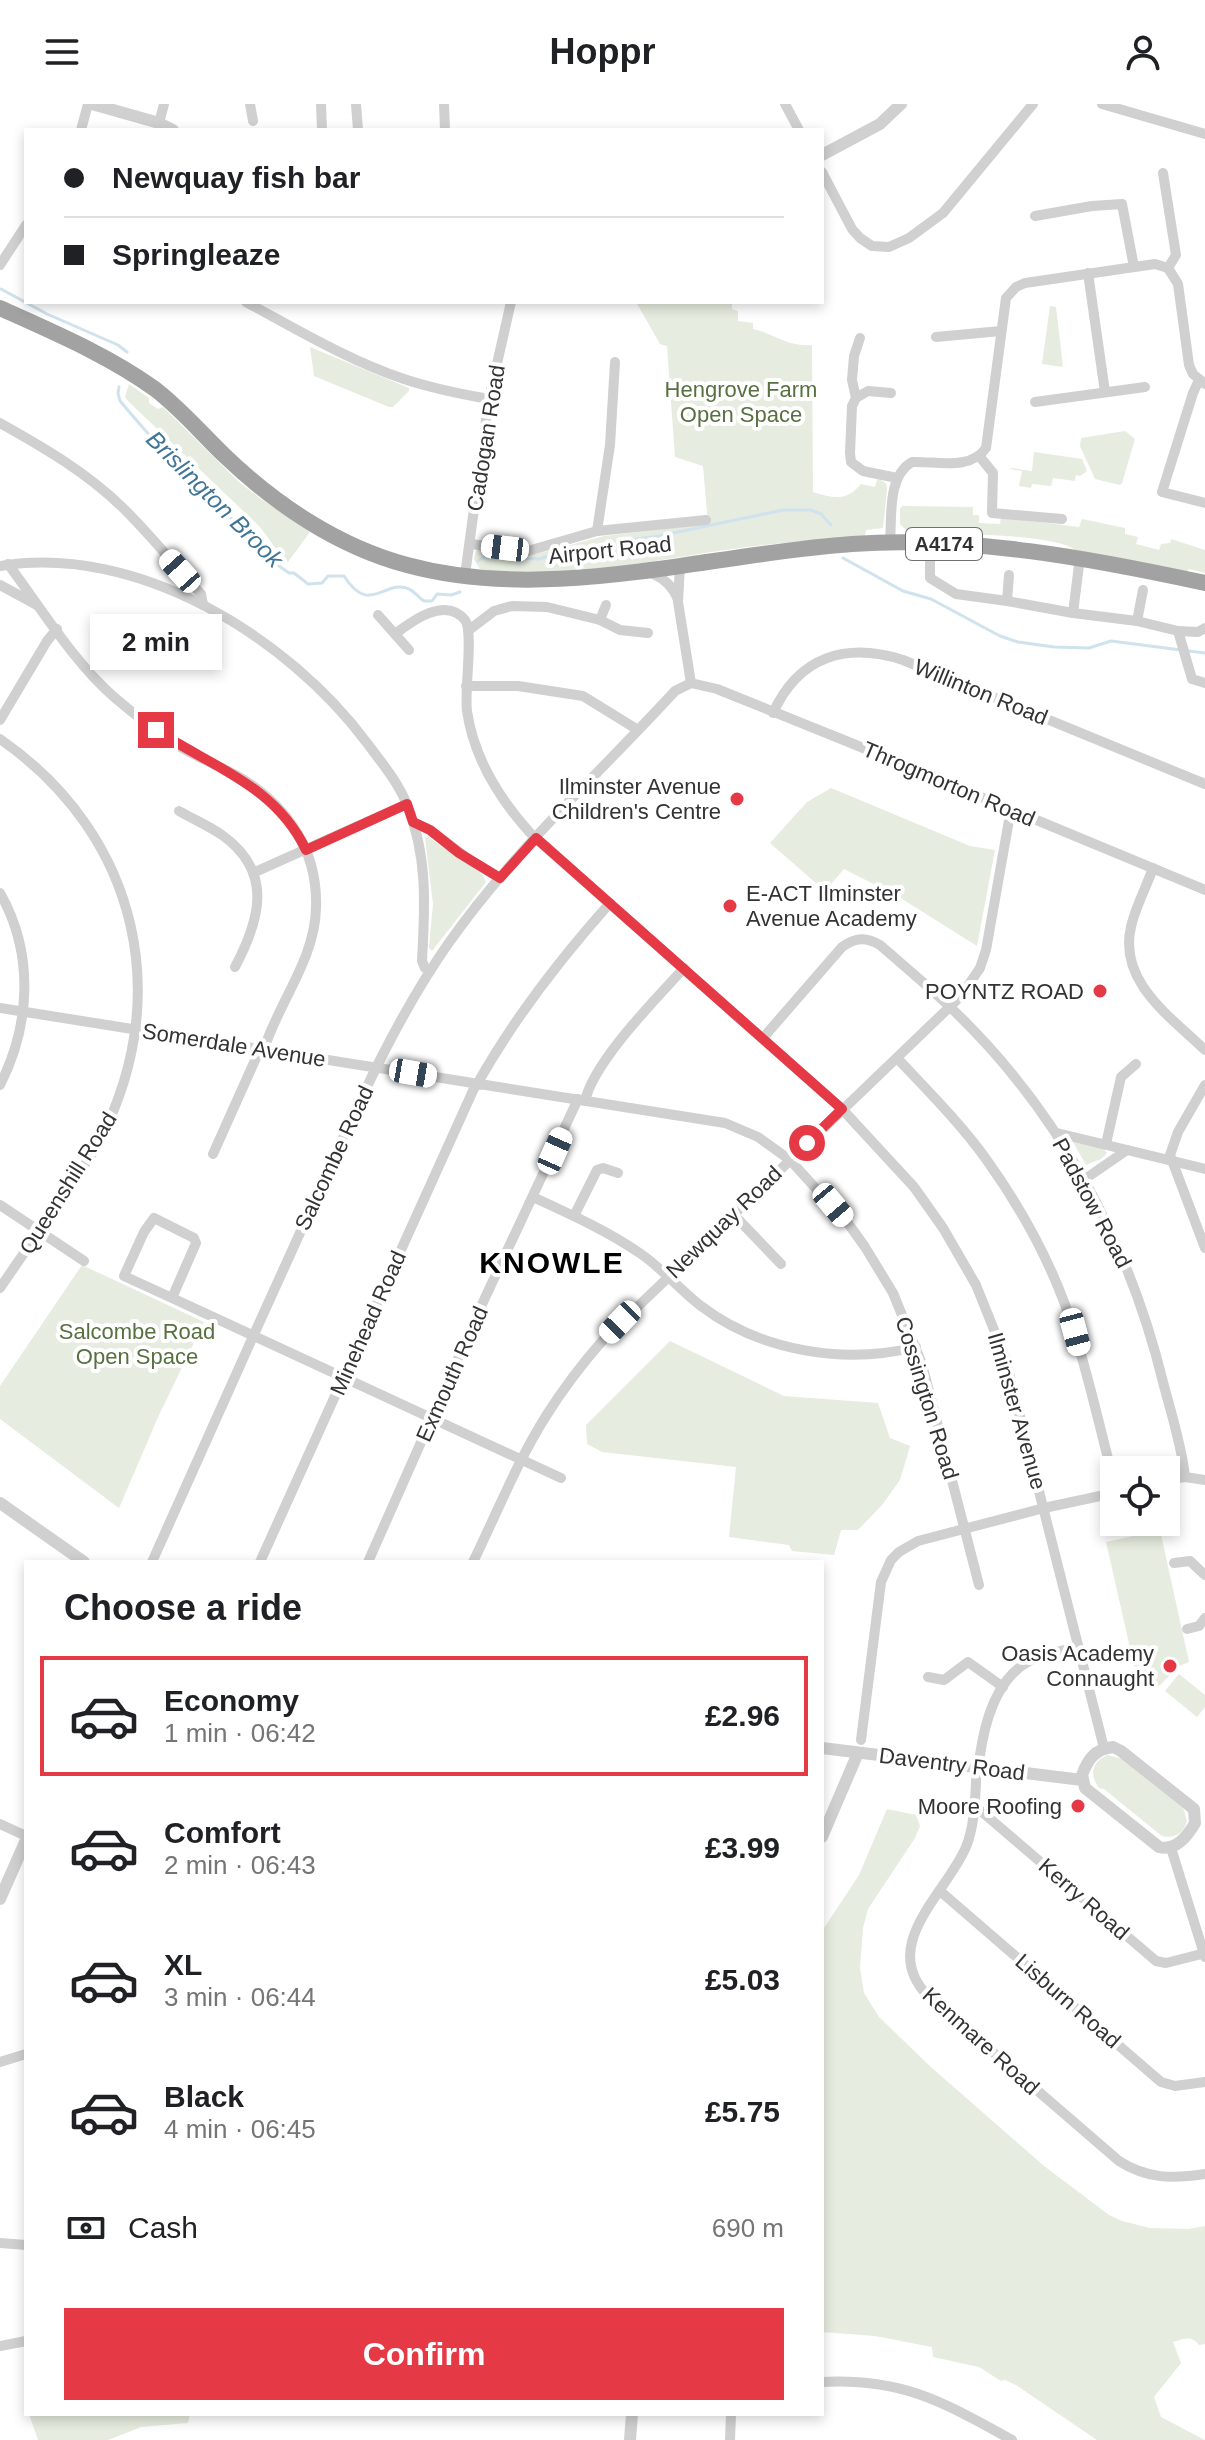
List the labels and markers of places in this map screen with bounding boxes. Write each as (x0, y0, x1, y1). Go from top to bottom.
place label: Ilminster Avenue Children's Centre (552, 774, 721, 824)
marker: Ilminster Avenue Children's Centre (728, 790, 746, 808)
place label: E-ACT Ilminster Avenue Academy (746, 881, 917, 931)
marker: E-ACT Ilminster Avenue Academy (721, 897, 739, 915)
place label: POYNTZ ROAD (925, 979, 1084, 1004)
marker: POYNTZ ROAD (1091, 982, 1109, 1000)
place label: Oasis Academy Connaught (1001, 1641, 1154, 1691)
marker: Oasis Academy Connaught (1161, 1657, 1179, 1675)
place label: Moore Roofing (918, 1794, 1062, 1819)
marker: Moore Roofing (1069, 1797, 1087, 1815)

